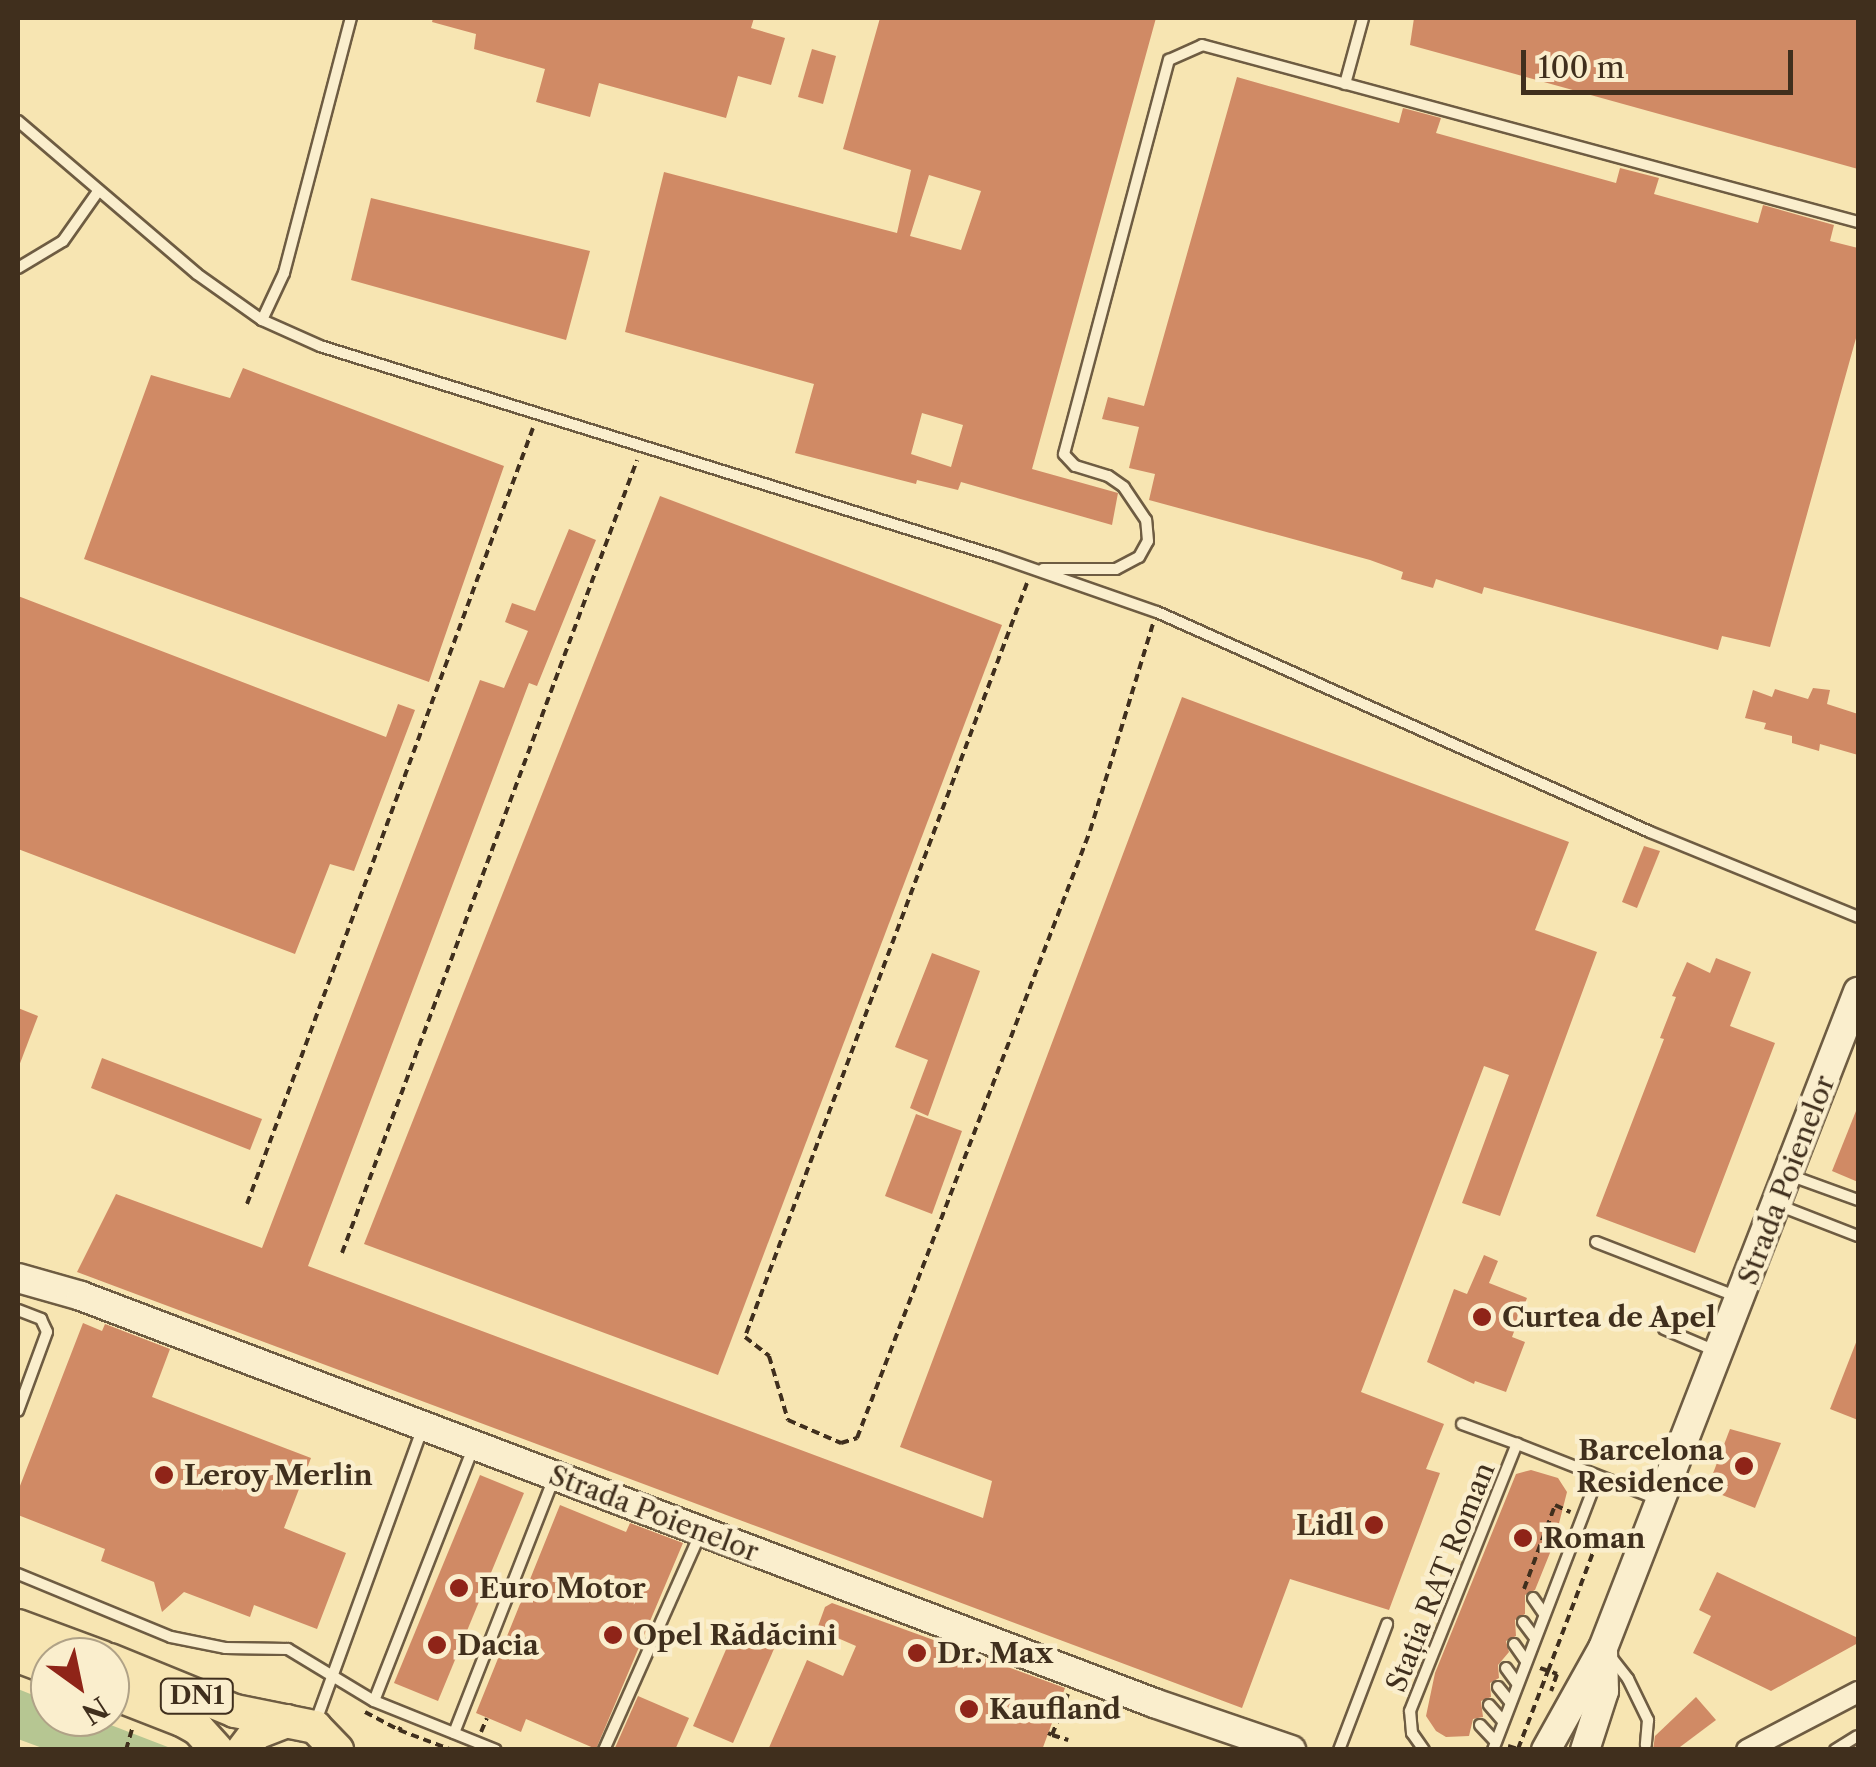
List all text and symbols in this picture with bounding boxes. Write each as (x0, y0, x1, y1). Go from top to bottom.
scale bar (1526, 30, 1798, 92)
text: 100 m (1538, 49, 1625, 86)
street label: Strada Poienelor (1731, 1070, 1841, 1290)
place label: Curtea de Apel (1502, 1300, 1717, 1334)
marker: Curtea de Apel (1471, 1306, 1493, 1328)
place label: Barcelona Residence (1576, 1433, 1724, 1499)
marker: Barcelona Residence (1733, 1455, 1755, 1477)
street label: Stația RAT Roman (1378, 1457, 1502, 1697)
place label: Leroy Merlin (184, 1458, 373, 1492)
street label: Strada Poienelor (544, 1458, 764, 1568)
marker: Leroy Merlin (153, 1464, 175, 1486)
place label: Lidl (1296, 1508, 1354, 1542)
marker: Lidl (1363, 1514, 1385, 1536)
place label: Roman (1543, 1521, 1645, 1555)
marker: Roman (1512, 1527, 1534, 1549)
place label: Euro Motor (479, 1571, 646, 1605)
marker: Euro Motor (448, 1577, 470, 1599)
place label: Opel Rădăcini (633, 1618, 837, 1652)
marker: Opel Rădăcini (602, 1624, 624, 1646)
place label: Dacia (457, 1628, 539, 1662)
marker: Dacia (426, 1634, 448, 1656)
place label: Dr. Max (937, 1636, 1053, 1670)
north arrow (30, 1637, 130, 1737)
marker: Dr. Max (906, 1642, 928, 1664)
road number: DN1 (160, 1676, 234, 1716)
text: N (76, 1690, 115, 1731)
place label: Kaufland (989, 1692, 1121, 1726)
marker: Kaufland (958, 1698, 980, 1720)

